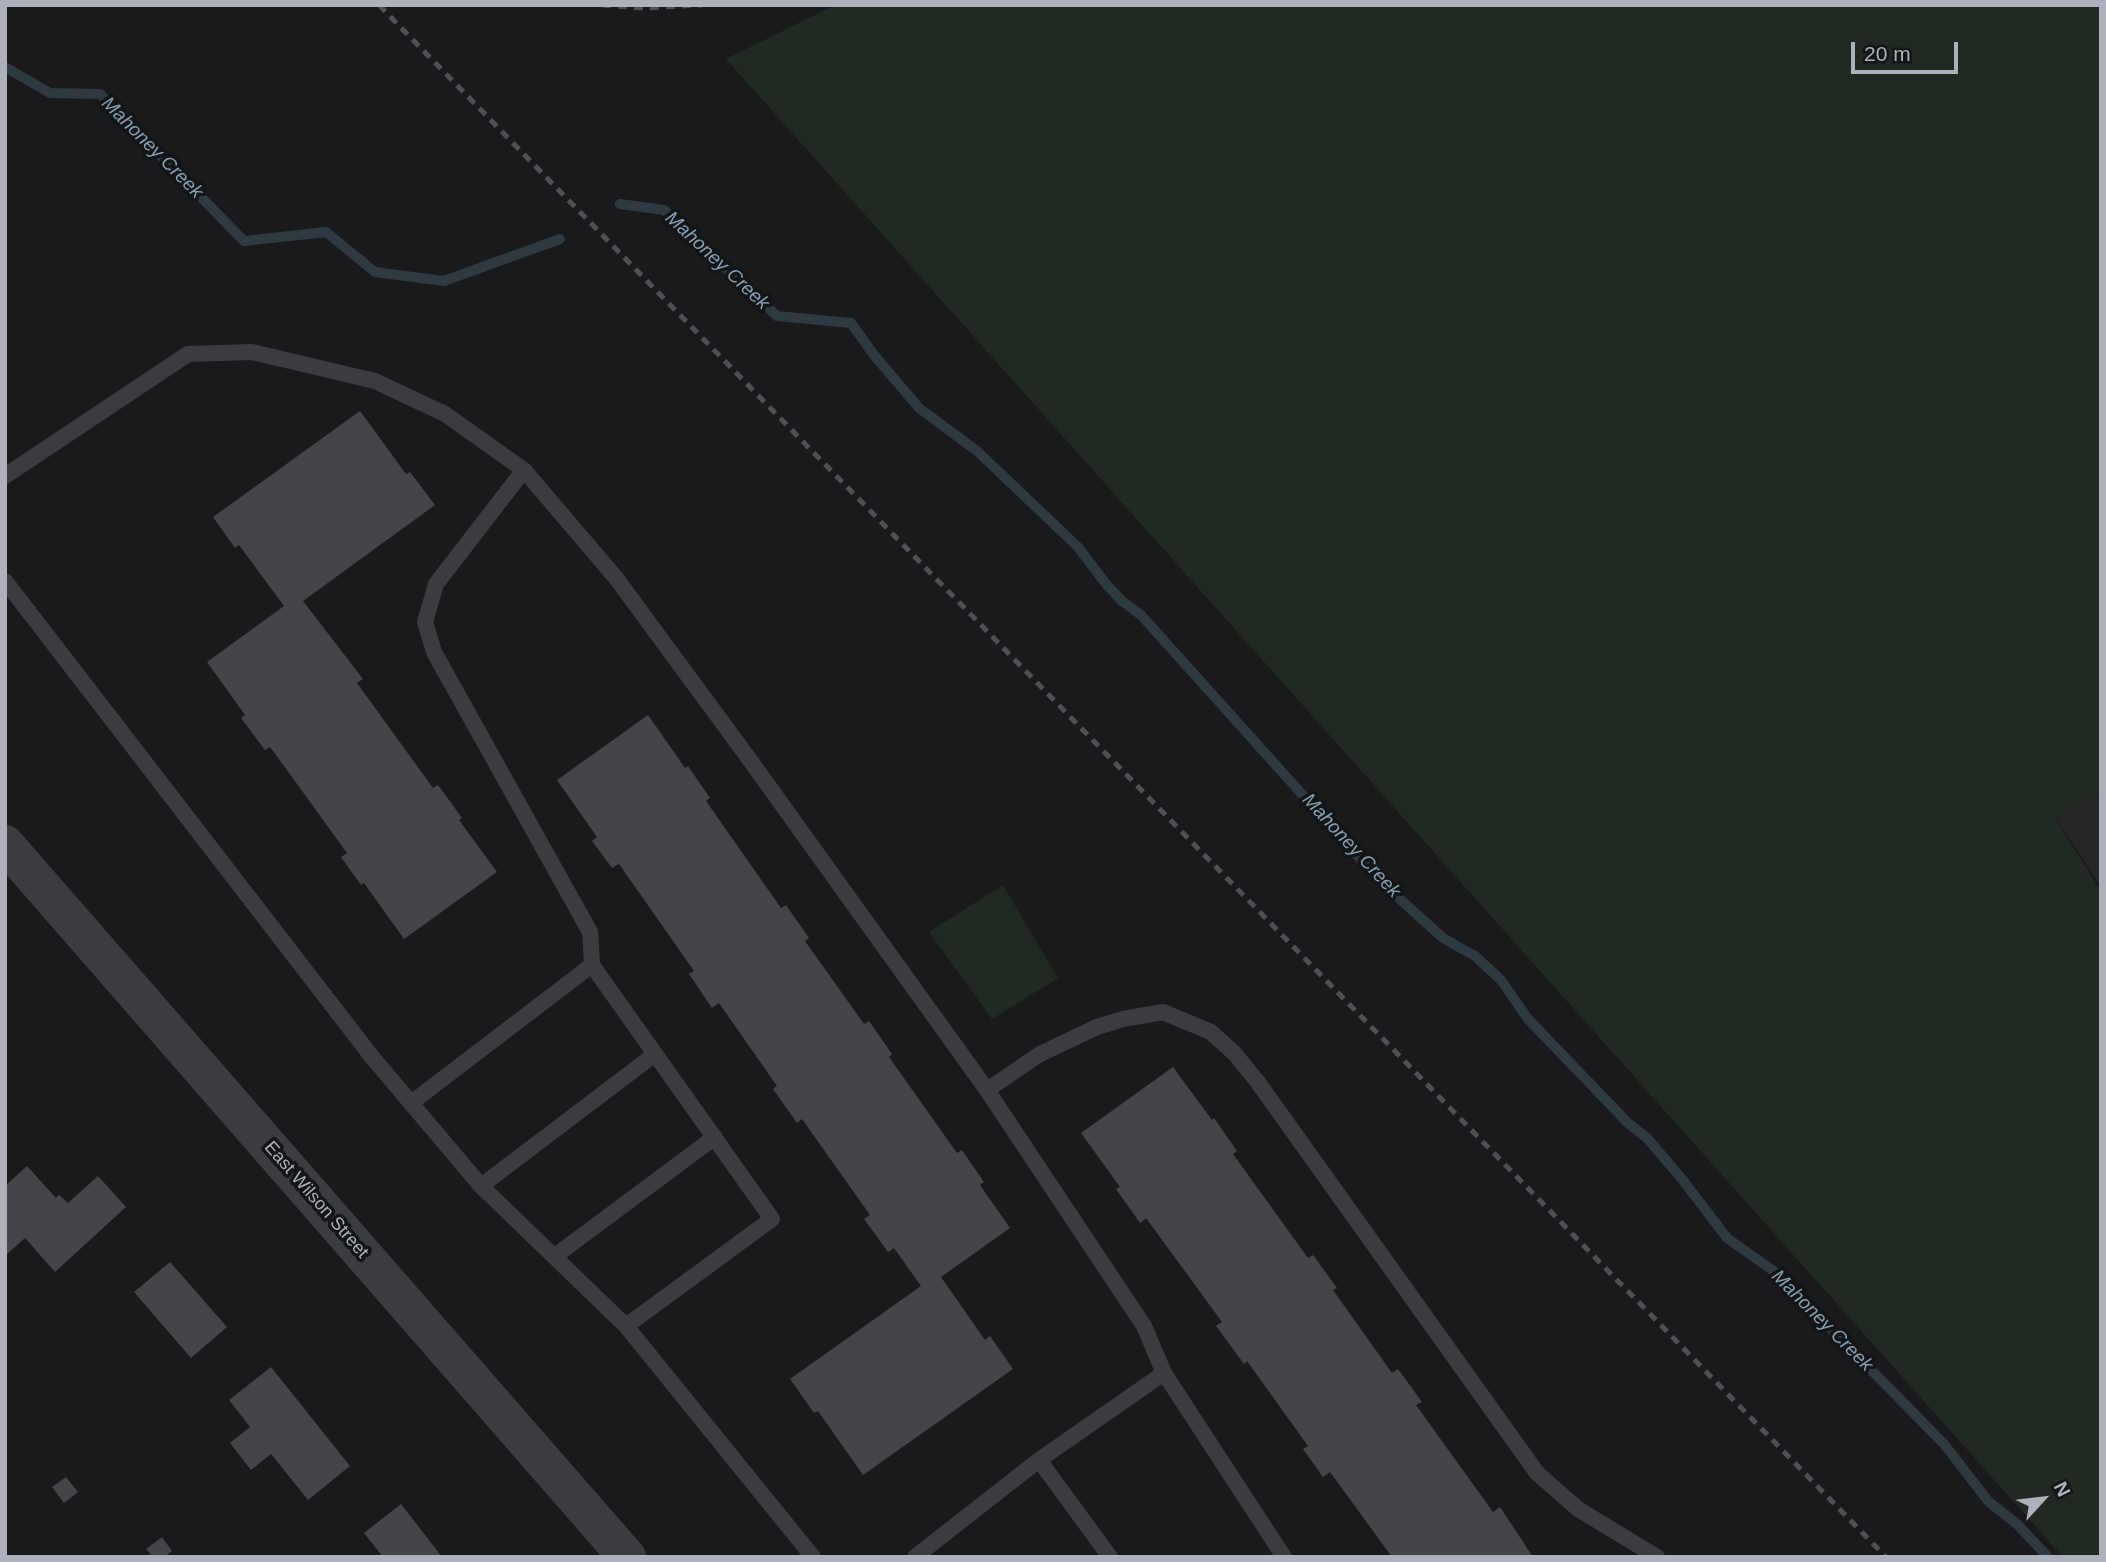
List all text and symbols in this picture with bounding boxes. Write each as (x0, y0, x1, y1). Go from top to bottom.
scale bar (1854, 28, 1961, 72)
text: 20 m (1864, 42, 1911, 65)
water label: Mahoney Creek (97, 93, 207, 203)
water label: Mahoney Creek (660, 207, 774, 315)
water label: Mahoney Creek (1297, 789, 1405, 903)
street label: East Wilson Street (259, 1137, 373, 1263)
water label: Mahoney Creek (1767, 1266, 1877, 1376)
north arrow (2008, 1464, 2078, 1534)
text: N (2050, 1478, 2075, 1500)

